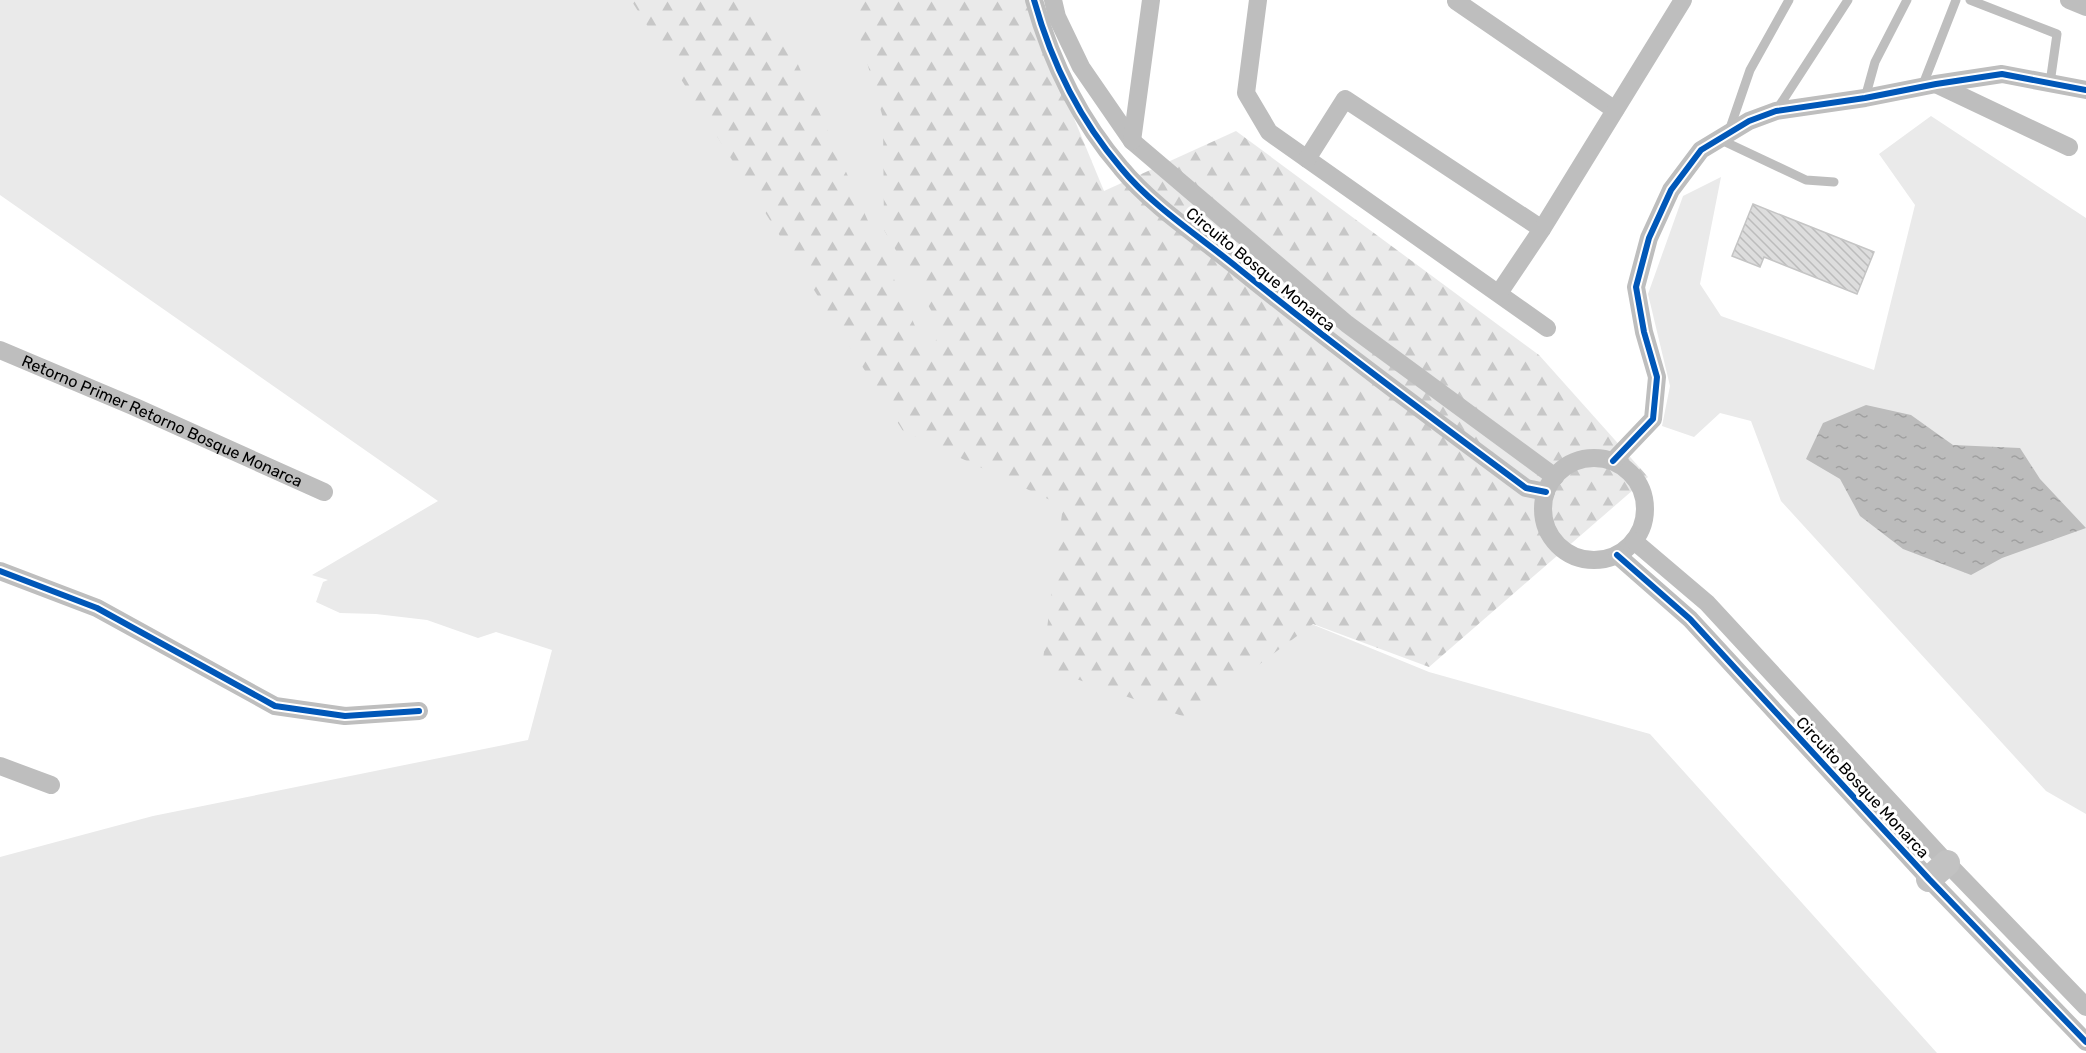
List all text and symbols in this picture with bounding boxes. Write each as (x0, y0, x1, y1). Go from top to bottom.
street label: Circuito Bosque Monarca (1182, 203, 1339, 335)
street label: Retorno Primer Retorno Bosque Monarca (19, 351, 305, 491)
street label: Circuito Bosque Monarca (1792, 713, 1933, 862)

